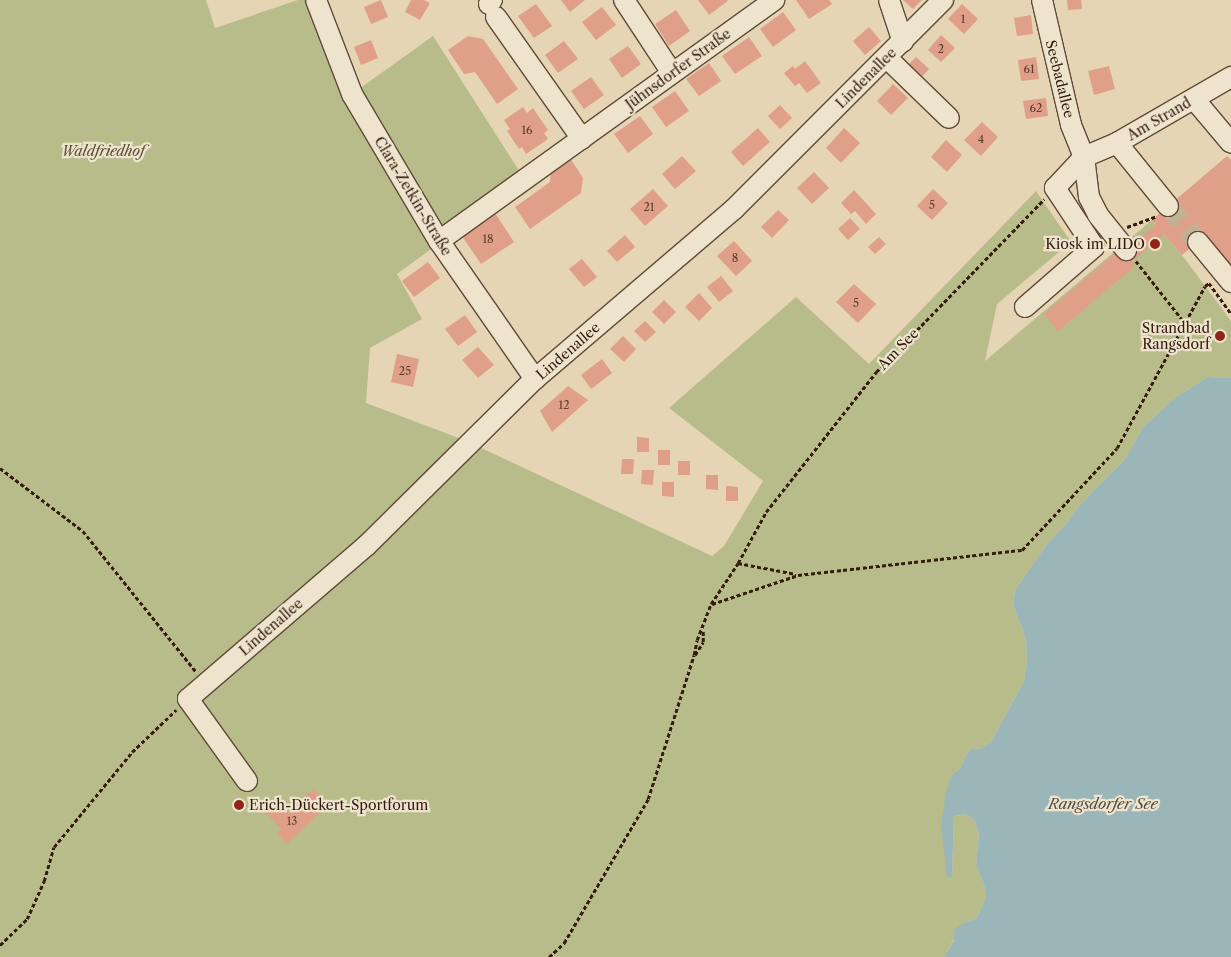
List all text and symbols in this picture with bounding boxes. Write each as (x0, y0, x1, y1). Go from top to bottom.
house number: 1 (961, 12, 965, 26)
street label: Jühnsdorfer Straße (622, 25, 734, 113)
street label: Seebadallee (1042, 38, 1078, 120)
house number: 2 (938, 42, 944, 56)
street label: Lindenallee (832, 44, 900, 112)
house number: 61 (1023, 62, 1035, 76)
street label: Am Strand (1124, 94, 1194, 144)
house number: 62 (1030, 101, 1042, 115)
house number: 16 (521, 123, 533, 137)
house number: 4 (978, 132, 984, 146)
street label: Clara-Zetkin-Straße (371, 134, 455, 258)
park label: Waldfriedhof (62, 143, 144, 159)
house number: 5 (929, 198, 935, 212)
house number: 21 (644, 200, 654, 214)
house number: 18 (482, 232, 494, 246)
place label: Kiosk im LIDO (1045, 236, 1145, 252)
marker: Kiosk im LIDO (1149, 238, 1161, 250)
house number: 8 (732, 251, 738, 265)
house number: 5 (853, 296, 859, 310)
street label: Lindenallee (533, 319, 603, 383)
place label: Strandbad Rangsdorf (1142, 320, 1210, 352)
street label: Am See (874, 325, 922, 373)
marker: Strandbad Rangsdorf (1214, 330, 1226, 342)
house number: 25 (399, 364, 411, 378)
house number: 12 (559, 398, 569, 412)
street label: Lindenallee (236, 595, 306, 659)
water label: Rangsdorfer See (1048, 795, 1158, 813)
place label: Erich-Dückert-Sportforum (249, 797, 428, 813)
marker: Erich-Dückert-Sportforum (233, 799, 245, 811)
house number: 13 (287, 814, 297, 828)

